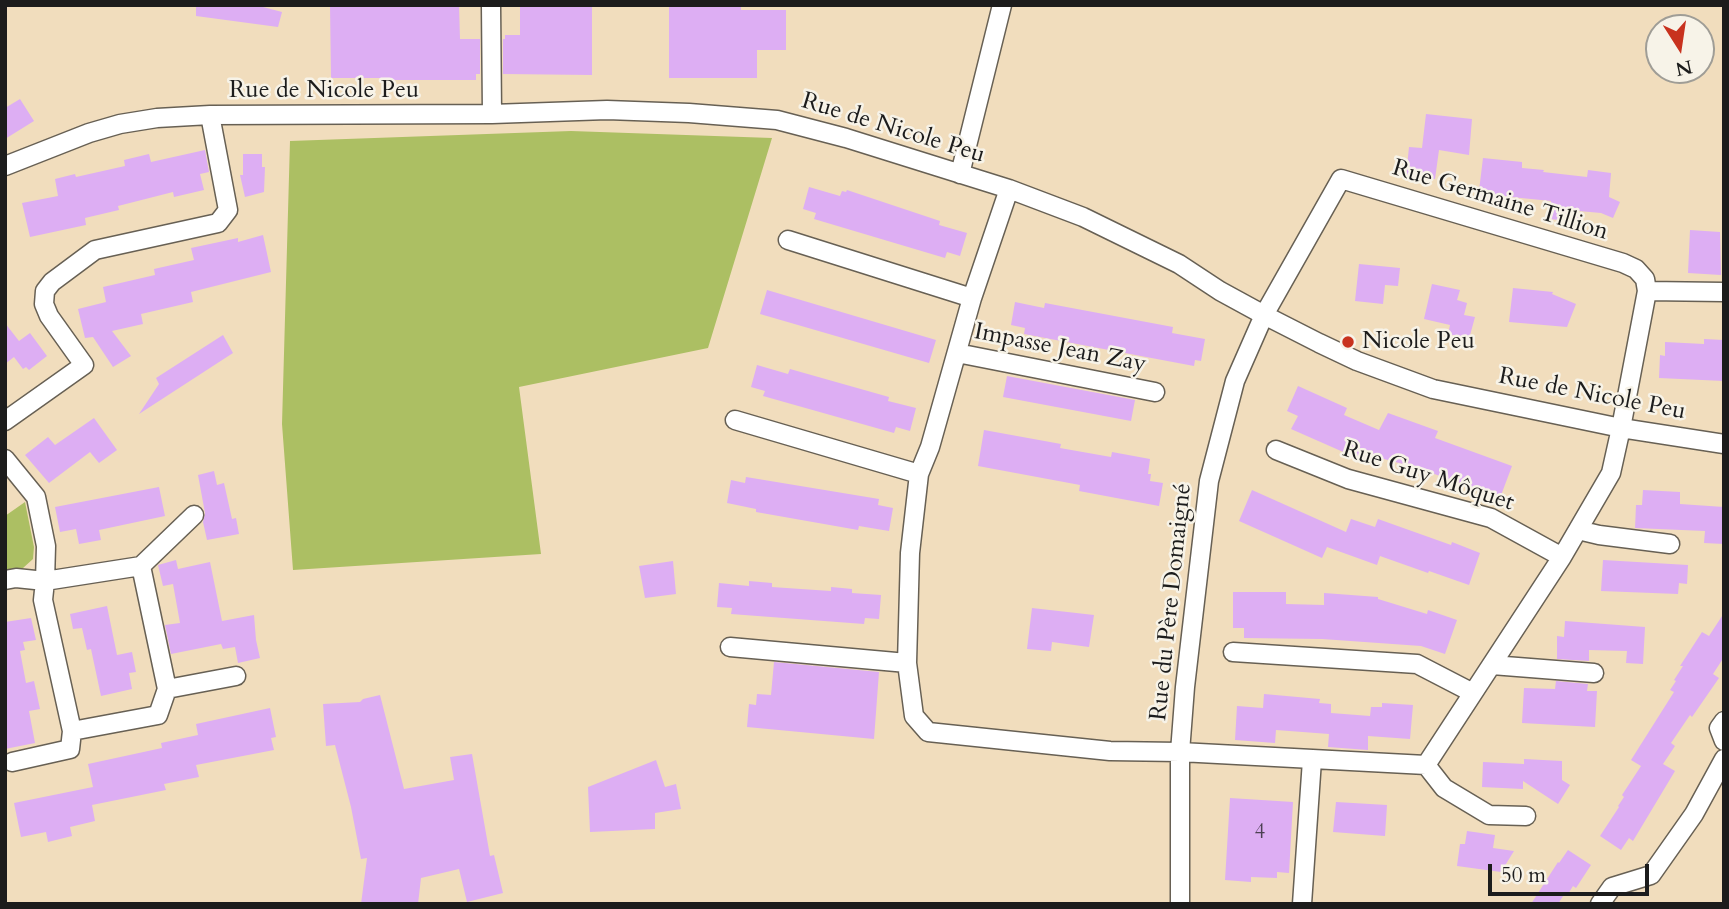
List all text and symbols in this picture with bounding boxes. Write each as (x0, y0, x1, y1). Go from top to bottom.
north arrow (1645, 14, 1715, 84)
text: N (1673, 53, 1695, 82)
street label: Rue de Nicole Peu (229, 77, 419, 105)
street label: Rue de Nicole Peu (798, 87, 988, 171)
street label: Rue Germaine Tillion (1389, 154, 1611, 248)
street label: Impasse Jean Zay (972, 318, 1148, 380)
place label: Nicole Peu (1362, 328, 1475, 356)
marker: Nicole Peu (1340, 334, 1356, 350)
street label: Rue de Nicole Peu (1496, 363, 1688, 427)
street label: Rue Guy Môquet (1339, 436, 1517, 518)
street label: Rue du Père Domaigné (1145, 482, 1199, 722)
house number: 4 (1255, 820, 1265, 846)
scale bar (1491, 850, 1652, 894)
text: 50 m (1501, 861, 1546, 890)

